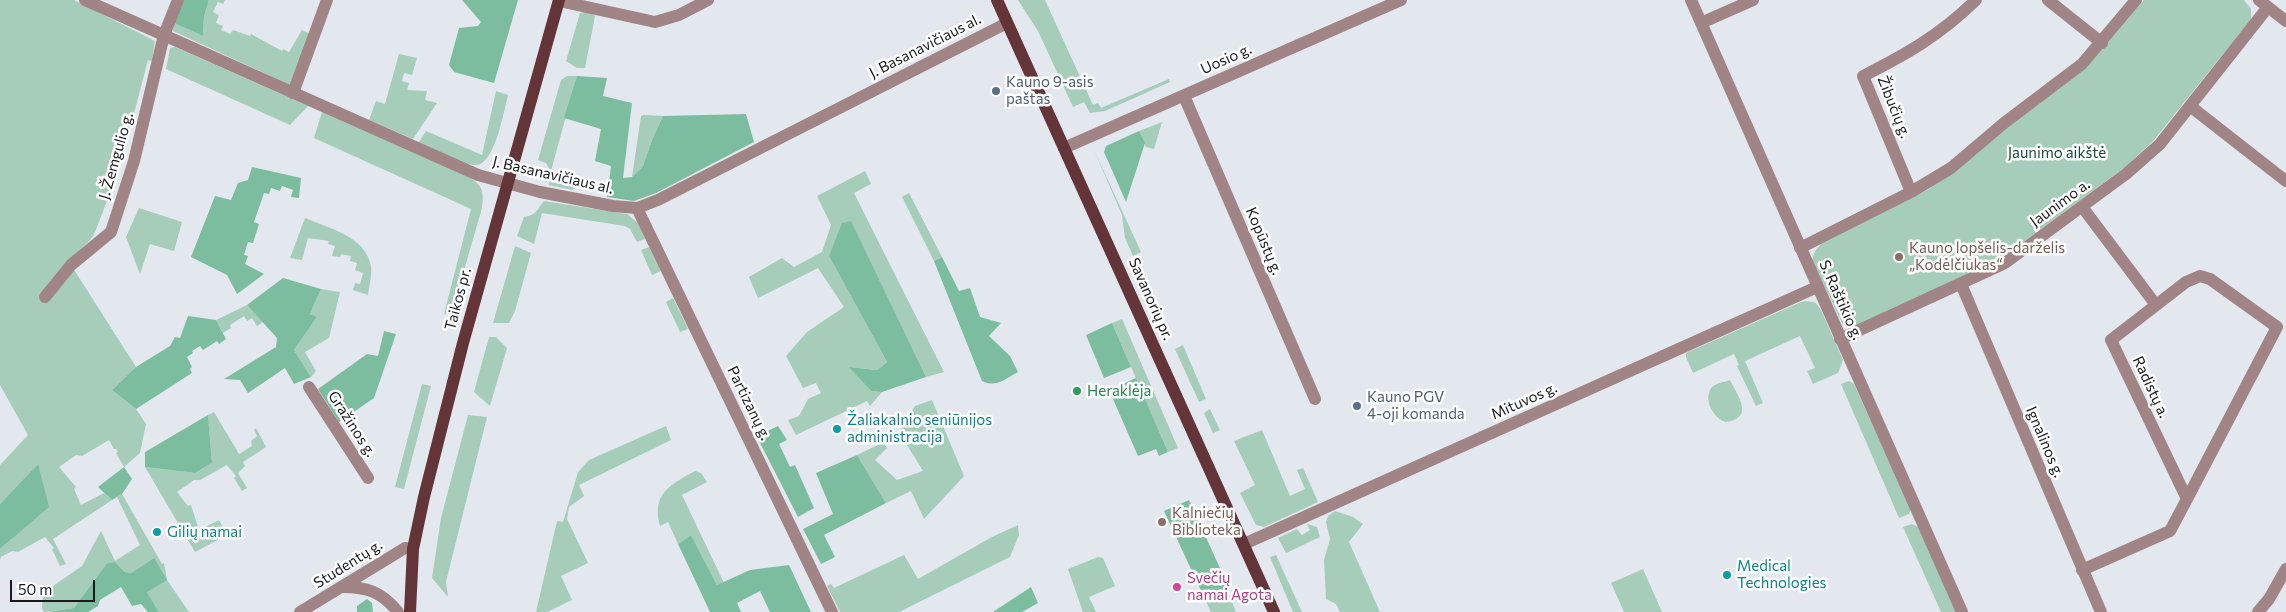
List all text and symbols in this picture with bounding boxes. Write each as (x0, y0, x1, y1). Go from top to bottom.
street label: J. Basanavičiaus al. (866, 10, 984, 82)
street label: Uosio g. (1198, 40, 1254, 78)
place label: Kauno 9-asis paštas (1006, 73, 1094, 108)
street label: Žibučių g. (1873, 73, 1915, 141)
marker: Kauno 9-asis paštas (990, 85, 1002, 97)
street label: J. Žemgulio g. (95, 110, 137, 202)
park label: Jaunimo aikštė (2008, 144, 2106, 162)
street label: J. Basanavičiaus al. (491, 152, 615, 198)
street label: Jaunimo a. (2027, 175, 2093, 231)
street label: Kopūstų g. (1242, 205, 1286, 277)
place label: Kauno lopšelis-darželis „Kodėlčiukas“ (1909, 239, 2065, 274)
marker: Kauno lopšelis-darželis „Kodėlčiukas“ (1893, 251, 1905, 263)
street label: Savanorių pr. (1125, 255, 1177, 343)
street label: S. Raštikio g. (1815, 257, 1867, 343)
street label: Taikos pr. (441, 266, 475, 332)
street label: Radistų a. (2129, 353, 2173, 421)
street label: Partizanų g. (723, 363, 775, 443)
street label: Mituvos g. (1488, 378, 1560, 424)
place label: Heraklėja (1087, 382, 1151, 400)
marker: Heraklėja (1071, 385, 1083, 397)
street label: Gražinos g. (324, 388, 380, 460)
place label: Kauno PGV 4-oji komanda (1367, 388, 1465, 423)
marker: Kauno PGV 4-oji komanda (1351, 400, 1363, 412)
street label: Ignalinos g. (2022, 404, 2068, 480)
place label: Žaliakalnio seniūnijos administracija (847, 411, 992, 446)
marker: Žaliakalnio seniūnijos administracija (831, 423, 843, 435)
place label: Kalniečių Biblioteka (1172, 504, 1241, 539)
marker: Kalniečių Biblioteka (1156, 516, 1168, 528)
place label: Gilių namai (167, 523, 242, 541)
marker: Gilių namai (151, 526, 163, 538)
street label: Studentų g. (310, 536, 386, 592)
place label: Medical Technologies (1737, 557, 1826, 592)
place label: Svečių namai Agota (1187, 569, 1272, 604)
marker: Medical Technologies (1721, 569, 1733, 581)
scale bar (12, 570, 98, 602)
text: 50 m (18, 580, 52, 598)
marker: Svečių namai Agota (1171, 581, 1183, 593)

